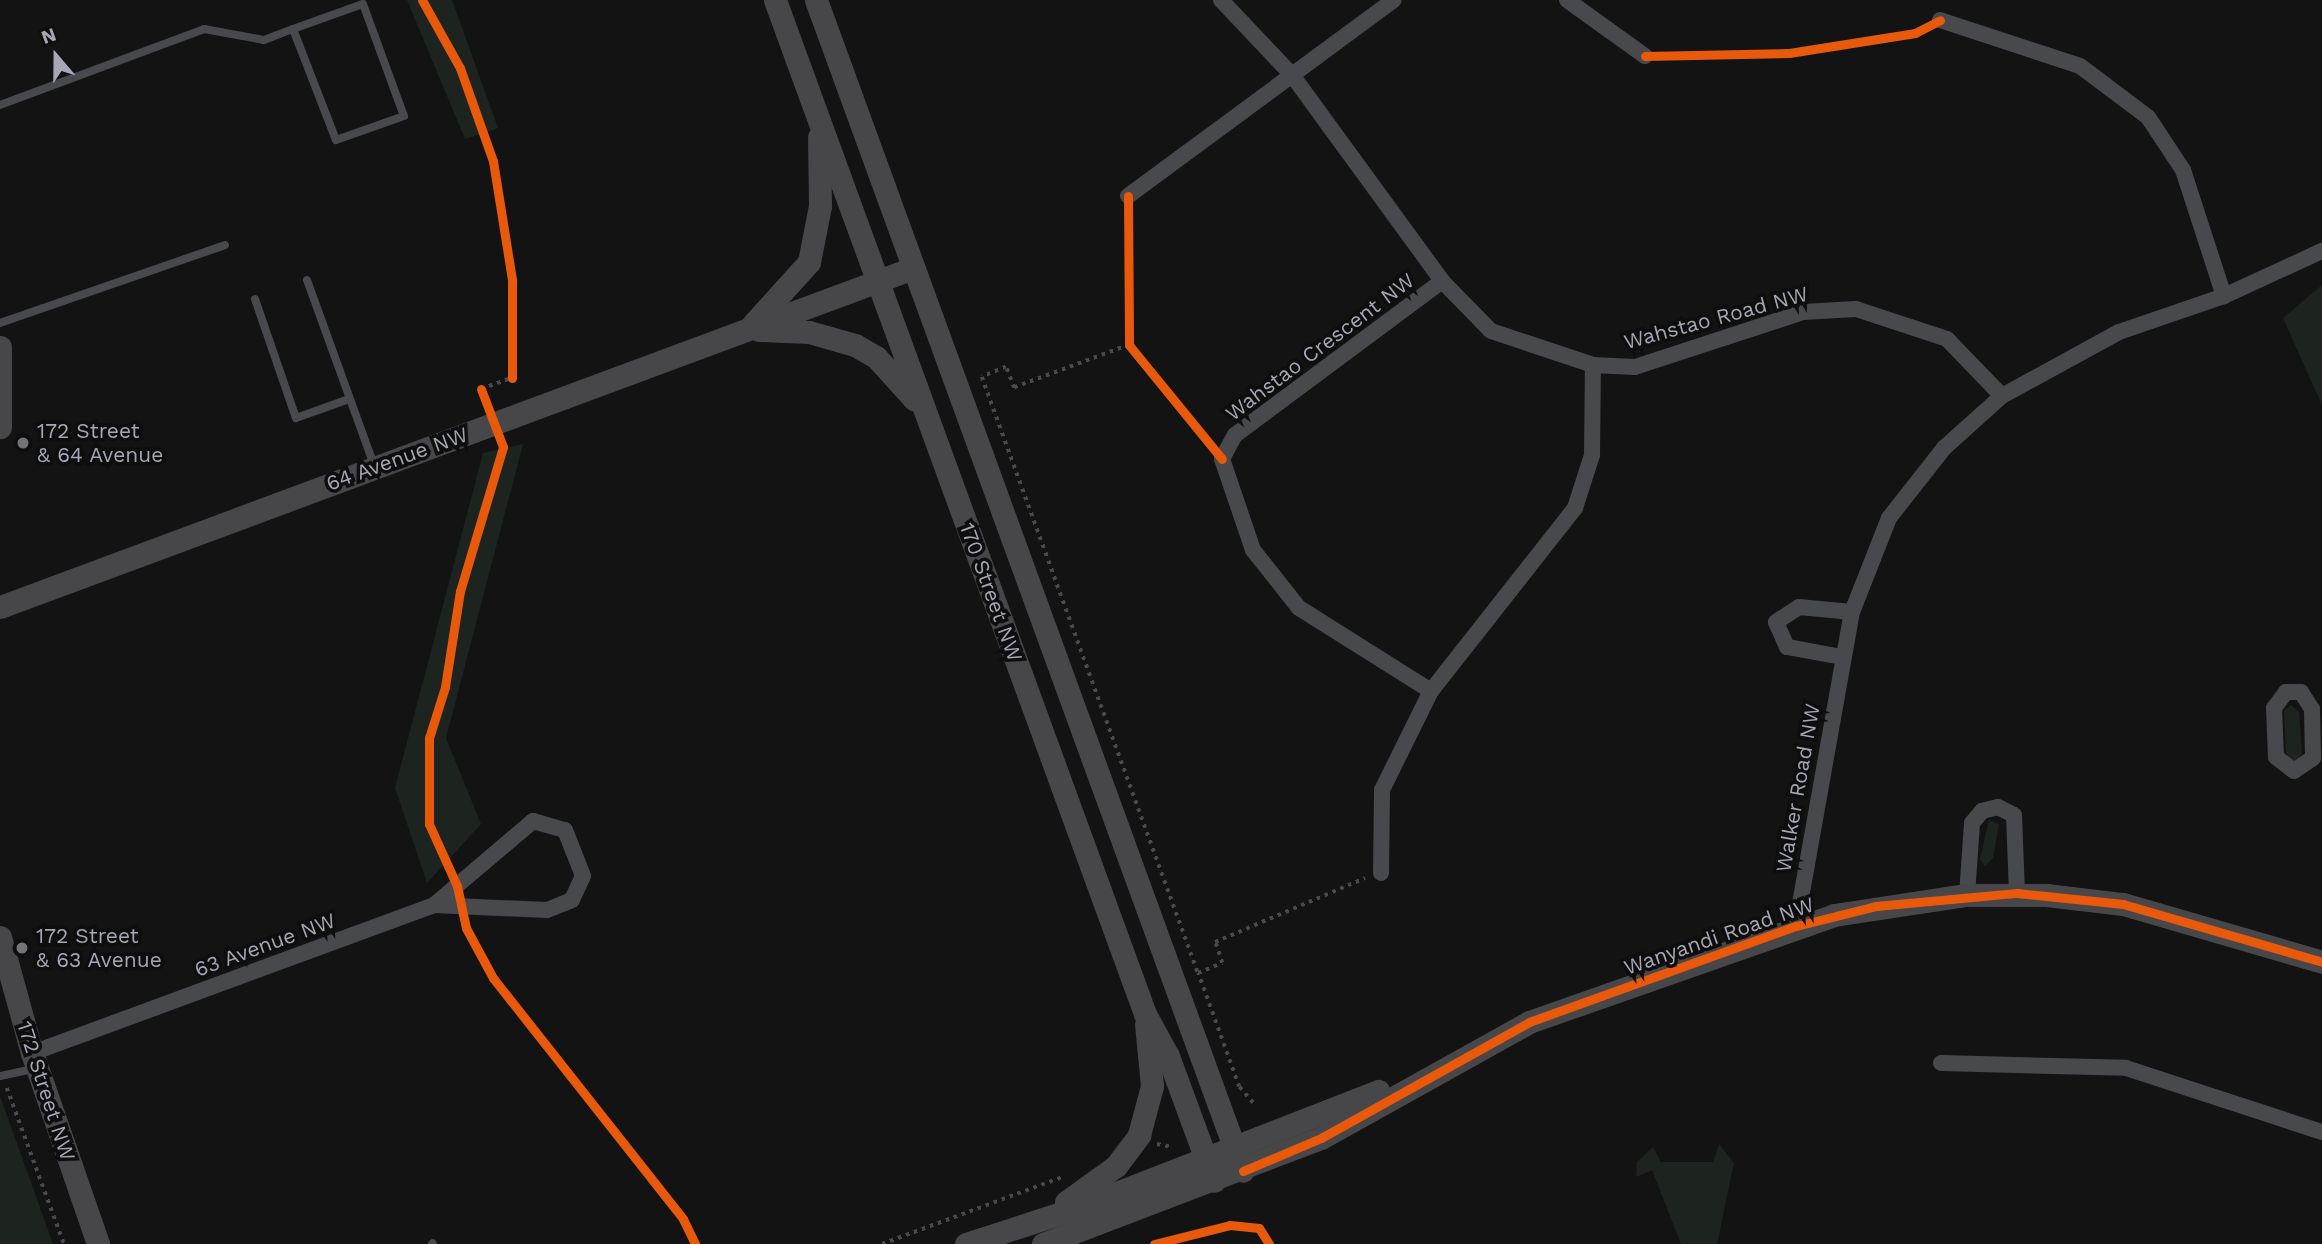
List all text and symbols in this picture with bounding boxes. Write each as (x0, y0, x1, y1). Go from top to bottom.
north arrow (21, 21, 91, 91)
text: N (38, 23, 59, 49)
street label: Wahstao Crescent NW (1221, 268, 1419, 426)
street label: Wahstao Road NW (1621, 281, 1811, 355)
place label: 172 Street & 64 Avenue (37, 418, 164, 468)
street label: 64 Avenue NW (322, 422, 472, 496)
marker: 172 Street & 64 Avenue (15, 435, 31, 451)
street label: 170 Street NW (954, 519, 1028, 665)
street label: Walker Road NW (1771, 702, 1825, 874)
street label: Wanyandi Road NW (1621, 892, 1817, 980)
street label: 63 Avenue NW (191, 908, 339, 982)
place label: 172 Street & 63 Avenue (36, 923, 163, 973)
marker: 172 Street & 63 Avenue (14, 940, 30, 956)
street label: 172 Street NW (12, 1018, 80, 1164)

